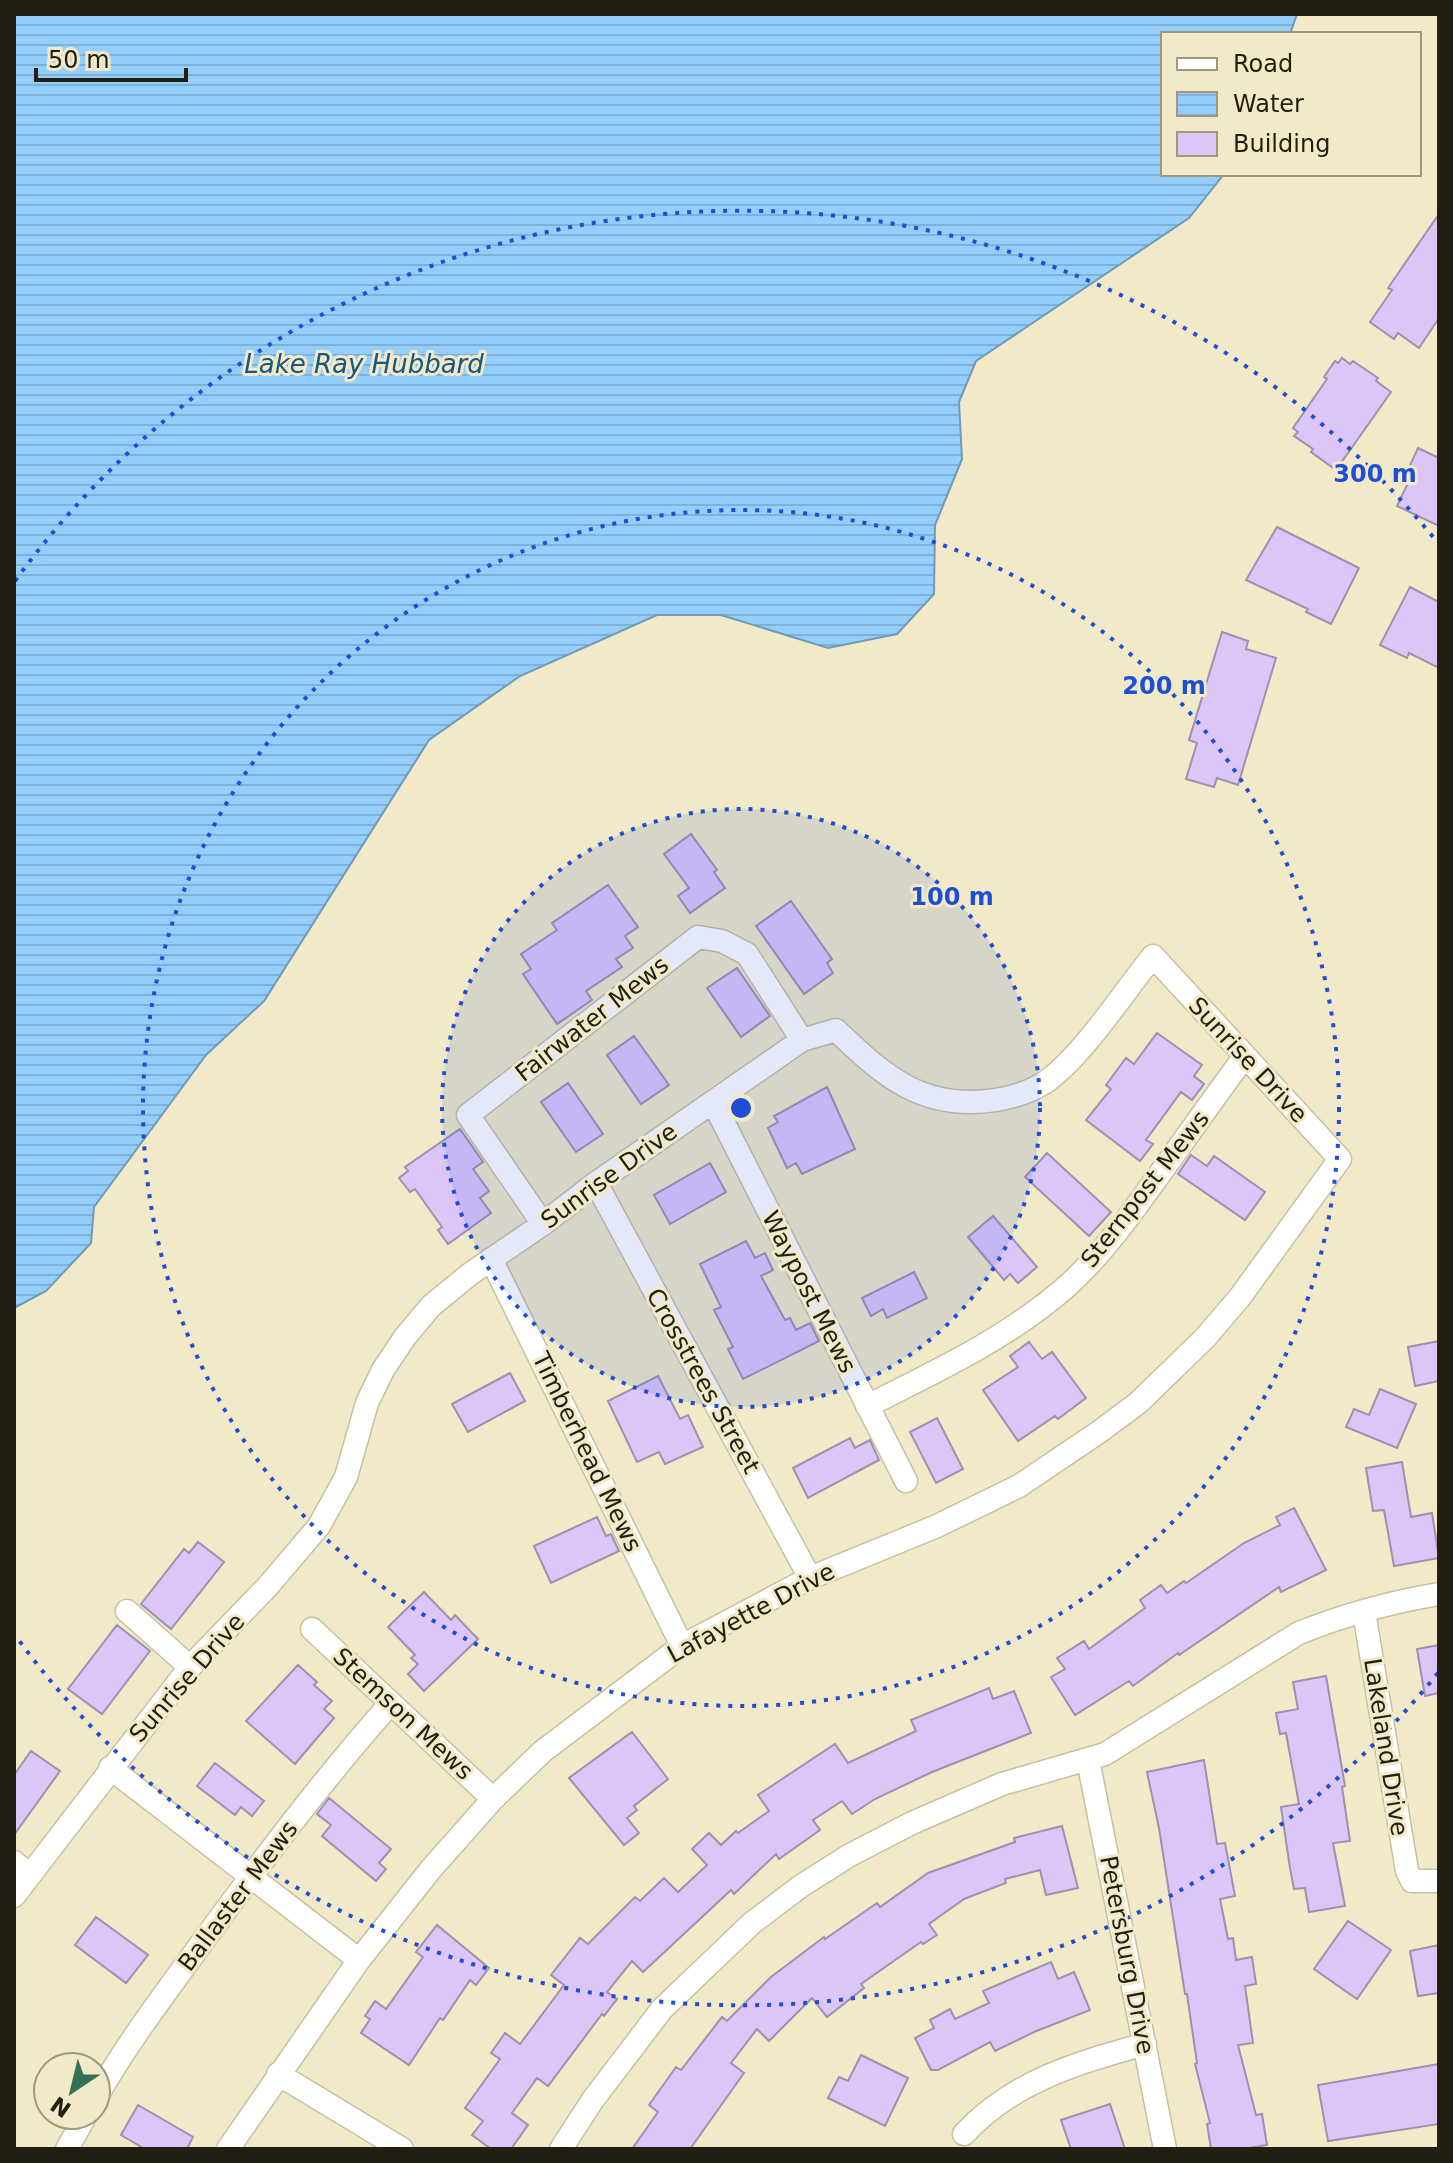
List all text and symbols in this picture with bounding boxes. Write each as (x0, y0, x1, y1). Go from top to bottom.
scale bar (36, 32, 186, 82)
legend (1161, 32, 1421, 176)
text: 50 m (48, 46, 110, 74)
text: Road (1233, 50, 1293, 78)
text: Water (1233, 90, 1304, 118)
text: Building (1233, 130, 1330, 158)
water label: Lake Ray Hubbard (244, 349, 484, 379)
text: 300 m (1333, 460, 1417, 488)
text: 200 m (1122, 672, 1206, 700)
text: 100 m (910, 883, 994, 911)
street label: Fairwater Mews (510, 951, 674, 1087)
street label: Sunrise Drive (1183, 992, 1313, 1128)
centre of rings (727, 1094, 755, 1122)
street label: Sternpost Mews (1075, 1105, 1215, 1273)
street label: Sunrise Drive (536, 1117, 682, 1235)
street label: Waypost Mews (756, 1206, 862, 1378)
street label: Crosstrees Street (641, 1284, 765, 1478)
street label: Timberhead Mews (526, 1347, 647, 1556)
street label: Lafayette Drive (663, 1557, 839, 1669)
street label: Sunrise Drive (124, 1608, 250, 1748)
street label: Stemson Mews (327, 1642, 479, 1786)
street label: Lakeland Drive (1358, 1656, 1414, 1838)
street label: Ballaster Mews (172, 1815, 304, 1977)
street label: Petersburg Drive (1094, 1853, 1160, 2057)
north arrow (32, 2051, 112, 2131)
text: N (46, 2091, 76, 2122)

